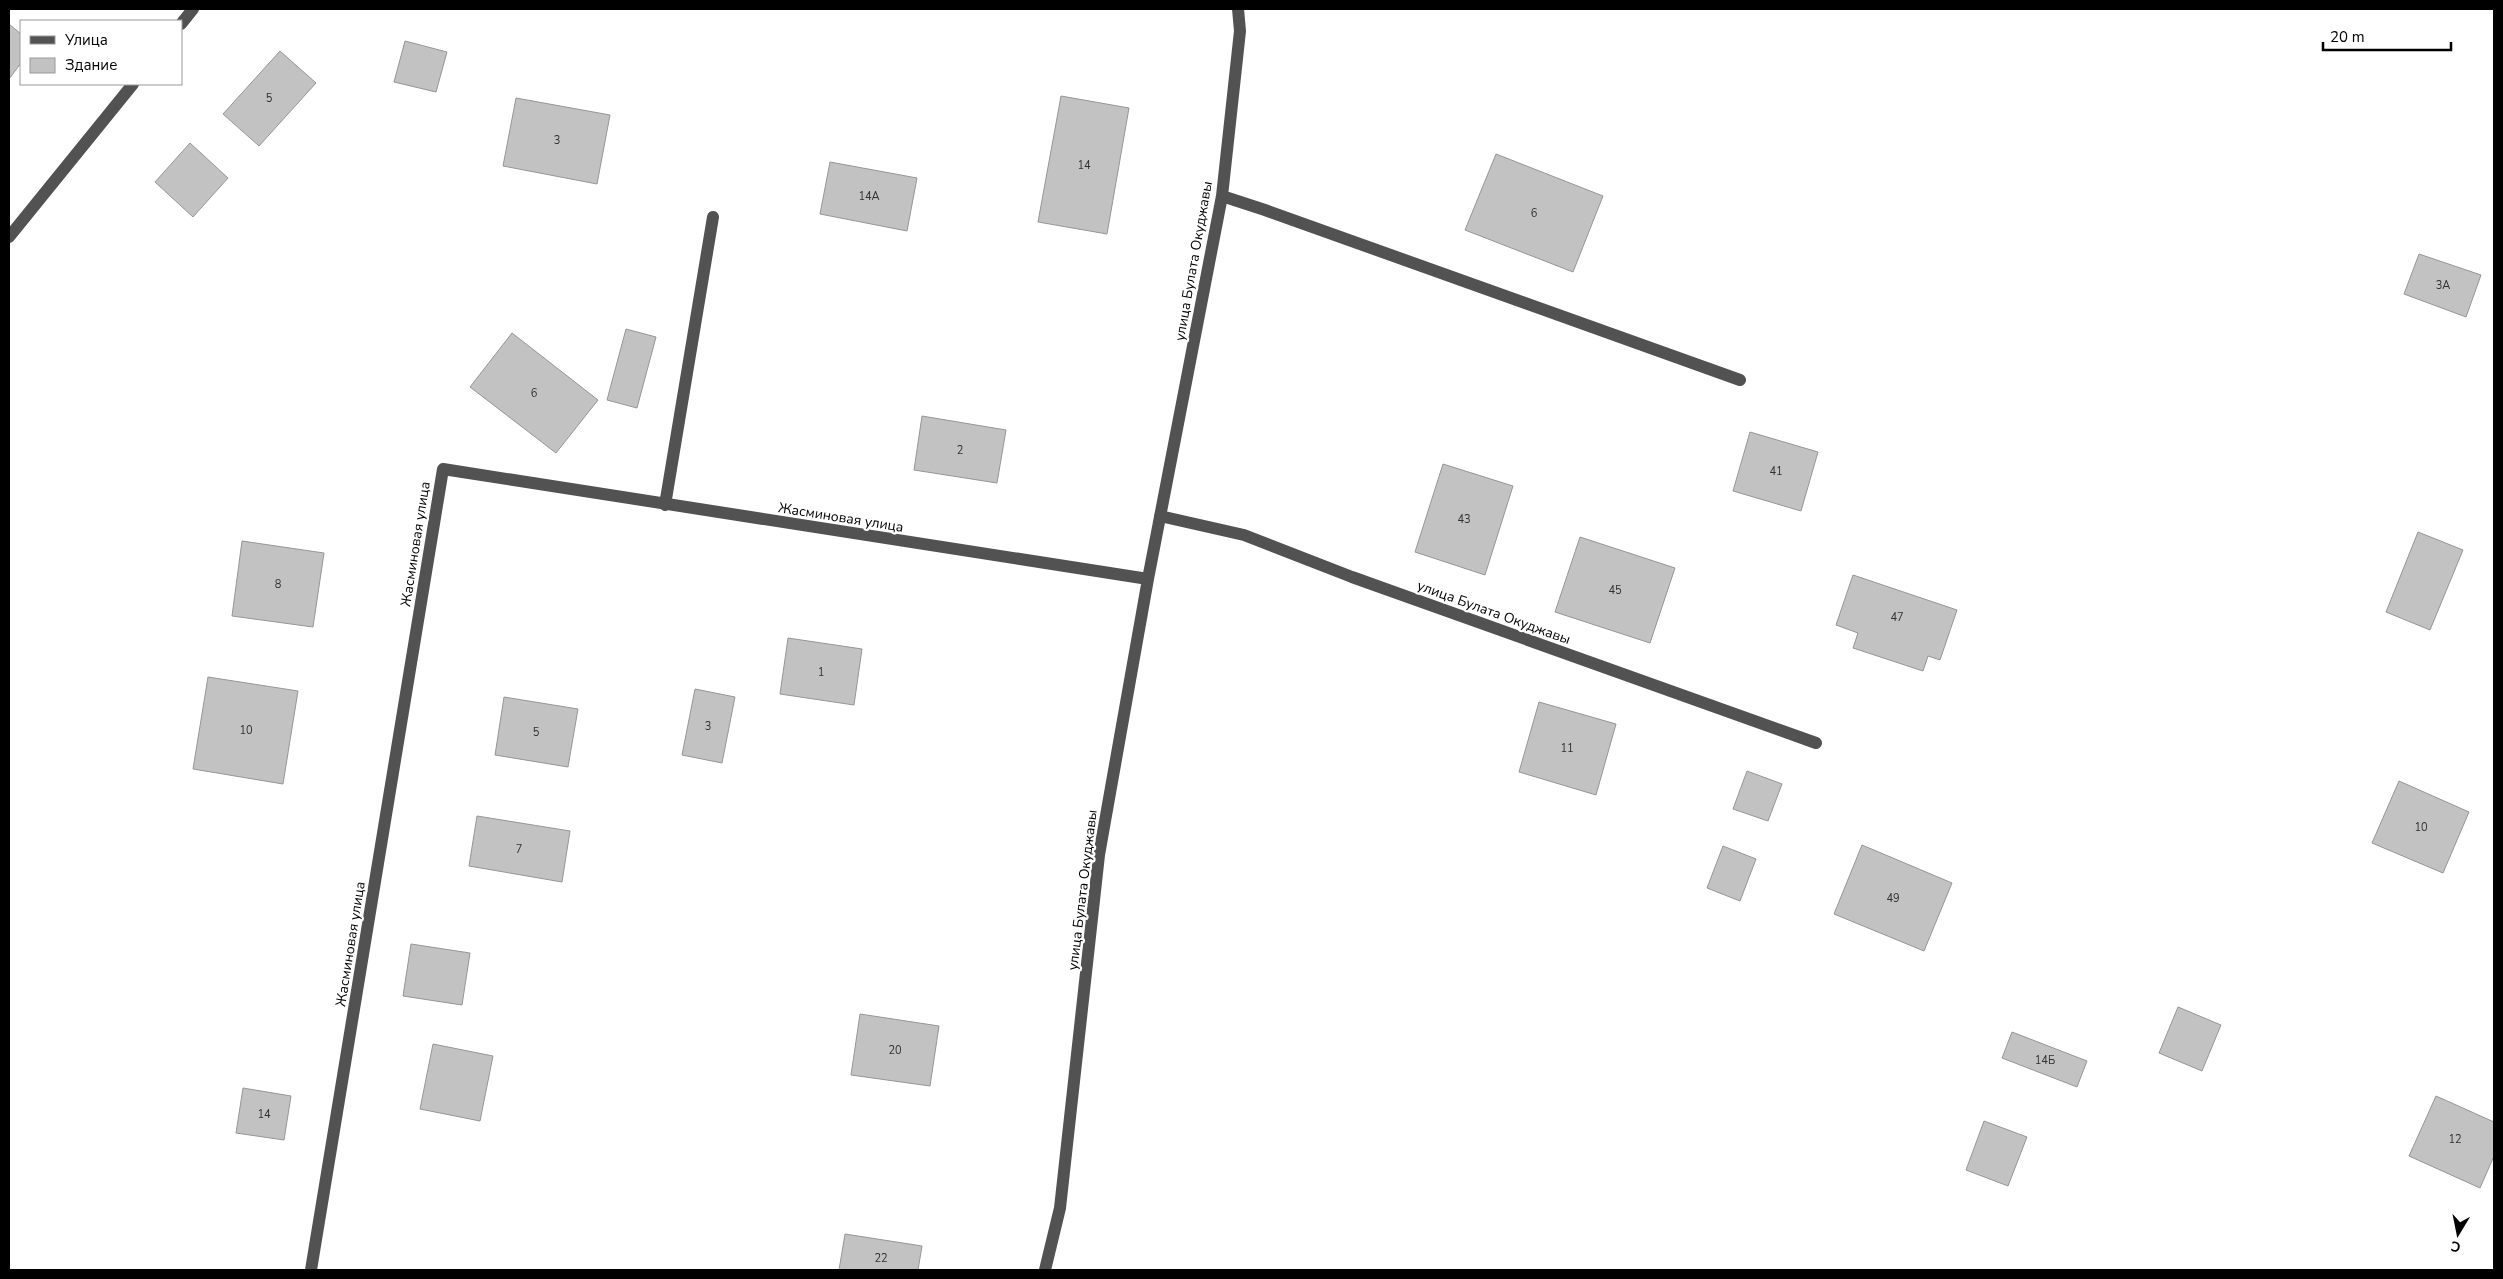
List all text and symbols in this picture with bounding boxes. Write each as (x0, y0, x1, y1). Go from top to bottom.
legend (20, 20, 182, 85)
scale bar (2323, 20, 2450, 52)
text: 20 m (2330, 27, 2365, 47)
text: Улица (64, 30, 108, 50)
text: Здание (65, 55, 117, 75)
house number: 5 (266, 91, 273, 106)
house number: 3 (554, 133, 560, 148)
house number: 14 (1077, 158, 1091, 173)
street label: улица Булата Окуджавы (1170, 180, 1217, 342)
house number: 14А (858, 189, 880, 204)
house number: 6 (1531, 206, 1538, 221)
house number: 3А (2436, 278, 2450, 293)
house number: 6 (531, 386, 538, 401)
house number: 2 (957, 443, 963, 458)
house number: 41 (1769, 464, 1783, 479)
street label: Жасминовая улица (396, 480, 435, 608)
street label: Жасминовая улица (777, 498, 905, 537)
house number: 43 (1457, 512, 1471, 527)
street label: улица Булата Окуджавы (1415, 576, 1573, 649)
house number: 8 (275, 577, 282, 592)
house number: 45 (1608, 583, 1622, 598)
house number: 47 (1890, 610, 1904, 625)
house number: 1 (818, 665, 824, 680)
house number: 3 (705, 719, 711, 734)
house number: 10 (239, 723, 253, 738)
house number: 5 (533, 725, 540, 740)
house number: 11 (1560, 741, 1574, 756)
street label: улица Булата Окуджавы (1063, 809, 1102, 971)
house number: 10 (2414, 820, 2428, 835)
house number: 7 (516, 842, 522, 857)
street label: Жасминовая улица (331, 880, 370, 1008)
house number: 49 (1886, 891, 1900, 906)
house number: 20 (888, 1043, 902, 1058)
house number: 14Б (2035, 1053, 2055, 1068)
house number: 14 (257, 1107, 271, 1122)
house number: 12 (2448, 1132, 2462, 1147)
north arrow (2433, 1209, 2483, 1259)
text: С (2449, 1236, 2462, 1256)
house number: 22 (874, 1251, 888, 1266)

